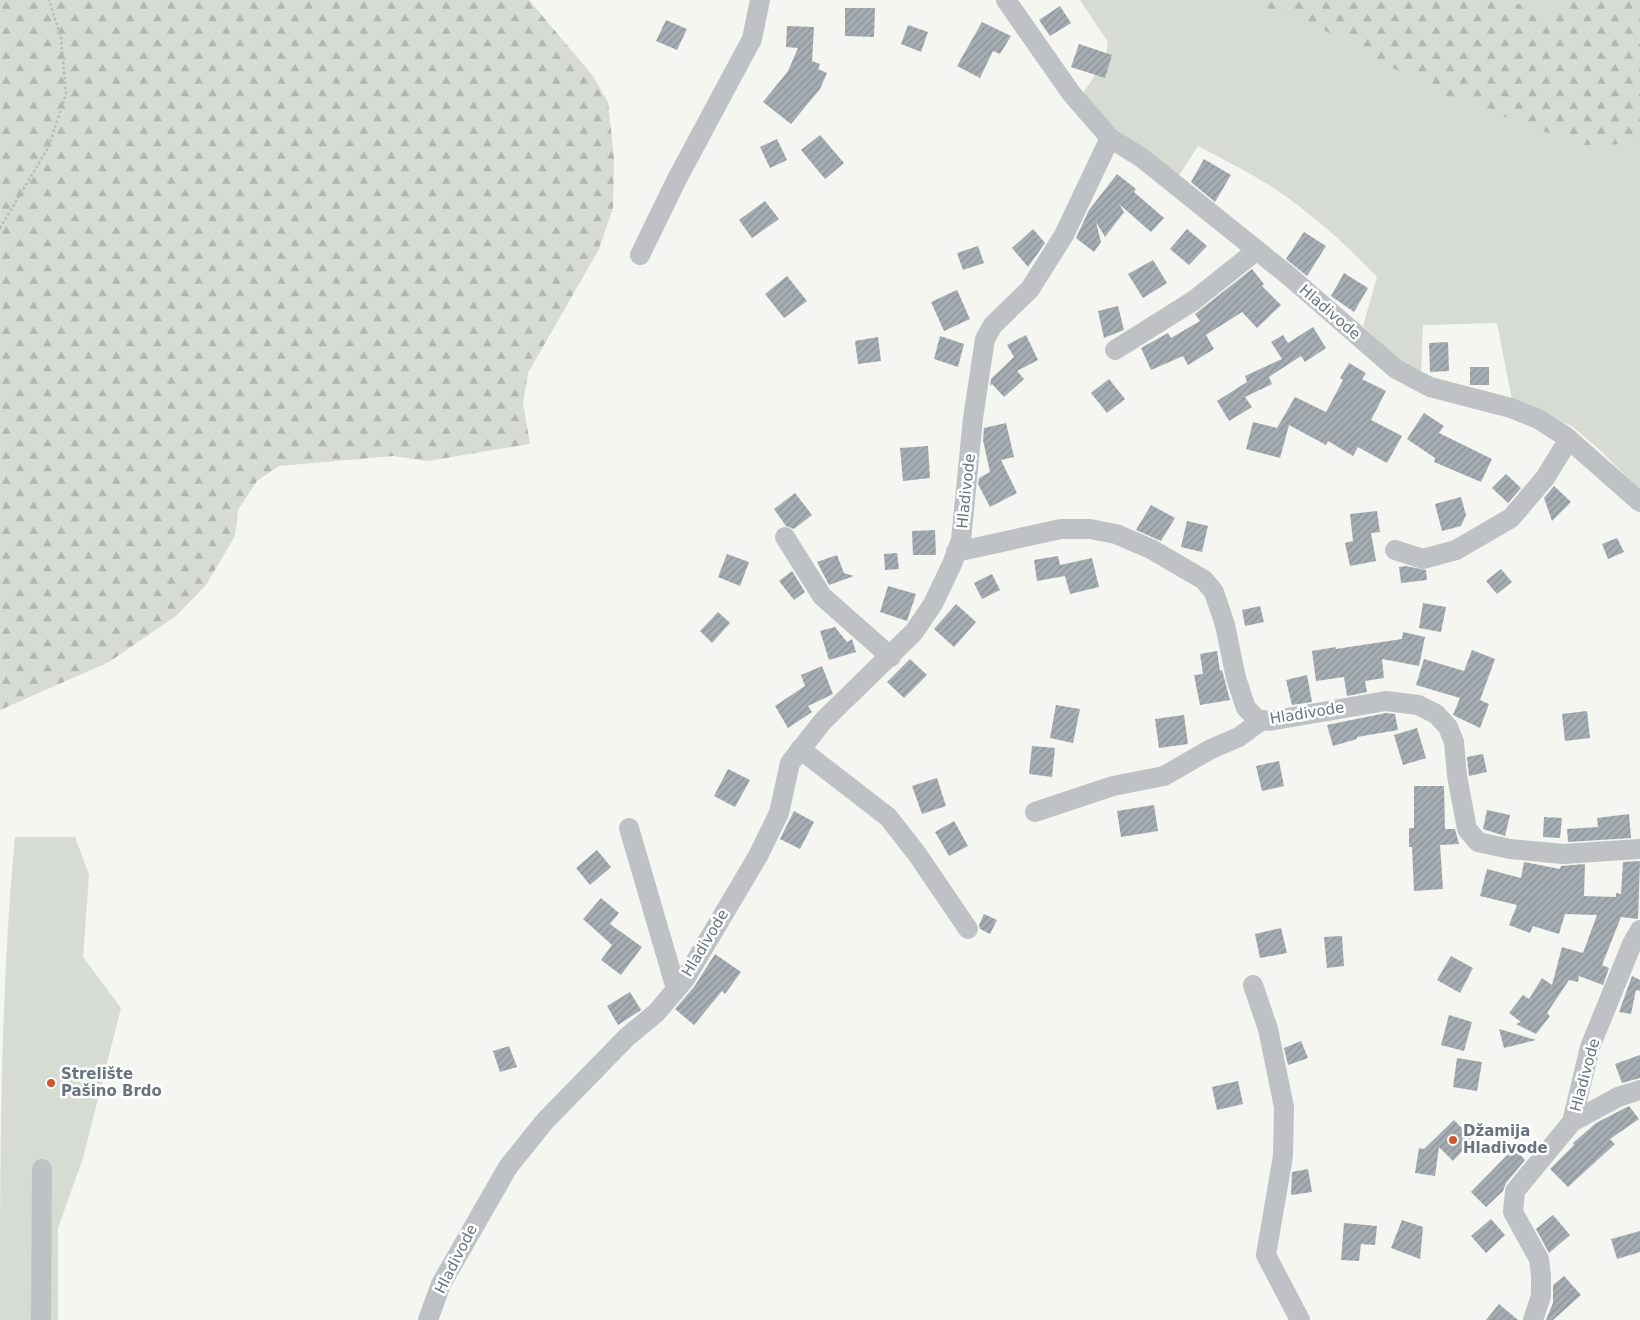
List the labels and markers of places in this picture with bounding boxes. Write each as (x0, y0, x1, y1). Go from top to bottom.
place label: Strelište Pašino Brdo (61, 1065, 162, 1100)
marker: Strelište Pašino Brdo (45, 1077, 57, 1089)
place label: Džamija Hladivode (1463, 1122, 1548, 1157)
marker: Džamija Hladivode (1447, 1134, 1459, 1146)

